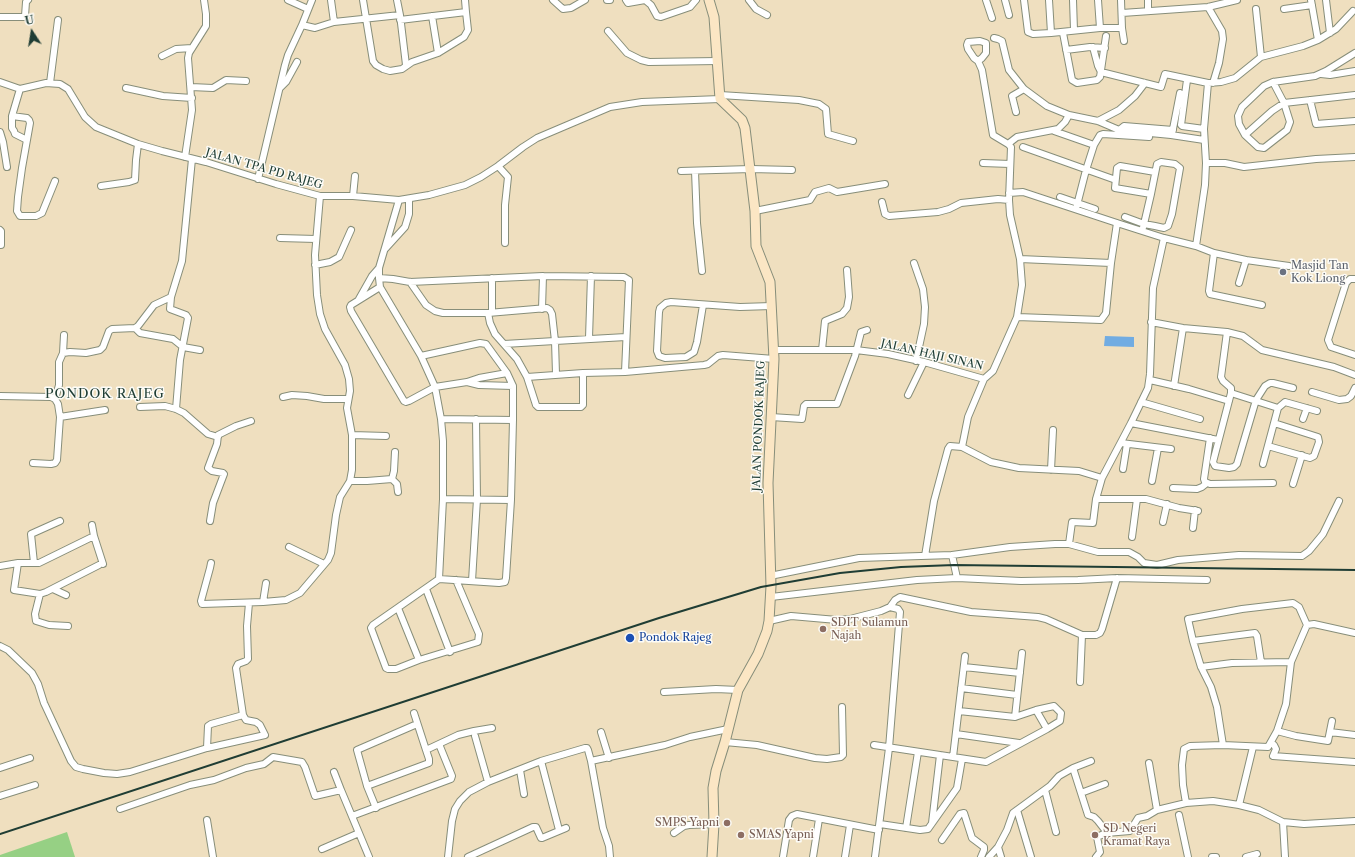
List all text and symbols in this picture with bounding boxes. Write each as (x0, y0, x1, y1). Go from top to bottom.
north arrow (12, 12, 52, 52)
text: U (24, 12, 35, 28)
street label: JALAN TPA PD RAJEG (204, 146, 324, 192)
place label: Masjid Tan Kok Liong (1291, 259, 1349, 285)
marker: Masjid Tan Kok Liong (1278, 267, 1288, 277)
street label: JALAN HAJI SINAN (879, 337, 985, 373)
street label: JALAN PONDOK RAJEG (750, 360, 768, 492)
district label: PONDOK RAJEG (45, 386, 165, 402)
place label: SDIT Sulamun Najah (831, 616, 908, 642)
marker: SDIT Sulamun Najah (818, 624, 828, 634)
place label: Pondok Rajeg (639, 631, 711, 645)
marker: Pondok Rajeg (624, 632, 636, 644)
place label: SMPS Yapni (655, 816, 719, 830)
marker: SMPS Yapni (722, 818, 732, 828)
place label: SD Negeri Kramat Raya (1103, 822, 1170, 848)
place label: SMAS Yapni (749, 828, 814, 842)
marker: SMAS Yapni (736, 830, 746, 840)
marker: SD Negeri Kramat Raya (1090, 830, 1100, 840)

